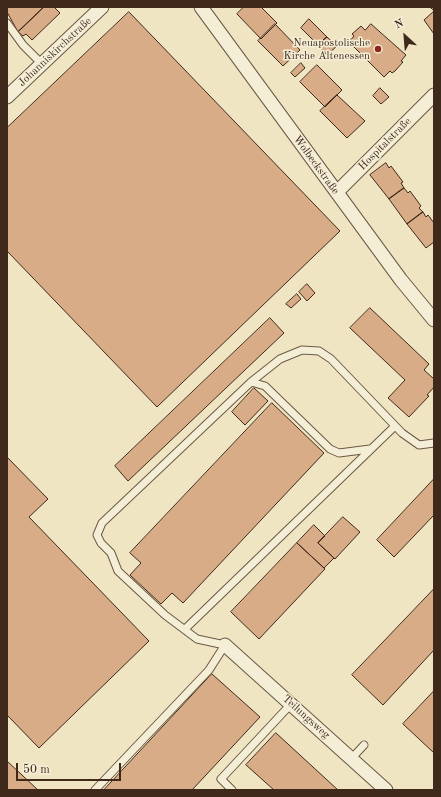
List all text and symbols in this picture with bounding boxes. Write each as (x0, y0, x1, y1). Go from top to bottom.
street label: Johanniskirchstraße (15, 14, 95, 90)
north arrow (385, 16, 425, 56)
text: N (393, 18, 406, 32)
place label: Neuapostolische Kirche Altenessen (283, 36, 370, 62)
marker: Neuapostolische Kirche Altenessen (373, 44, 383, 54)
street label: Hospitalstraße (356, 115, 414, 173)
street label: Wolbeckstraße (290, 133, 342, 197)
street label: Teilungsweg (279, 692, 333, 742)
scale bar (18, 755, 123, 781)
text: 50 m (23, 764, 50, 776)

